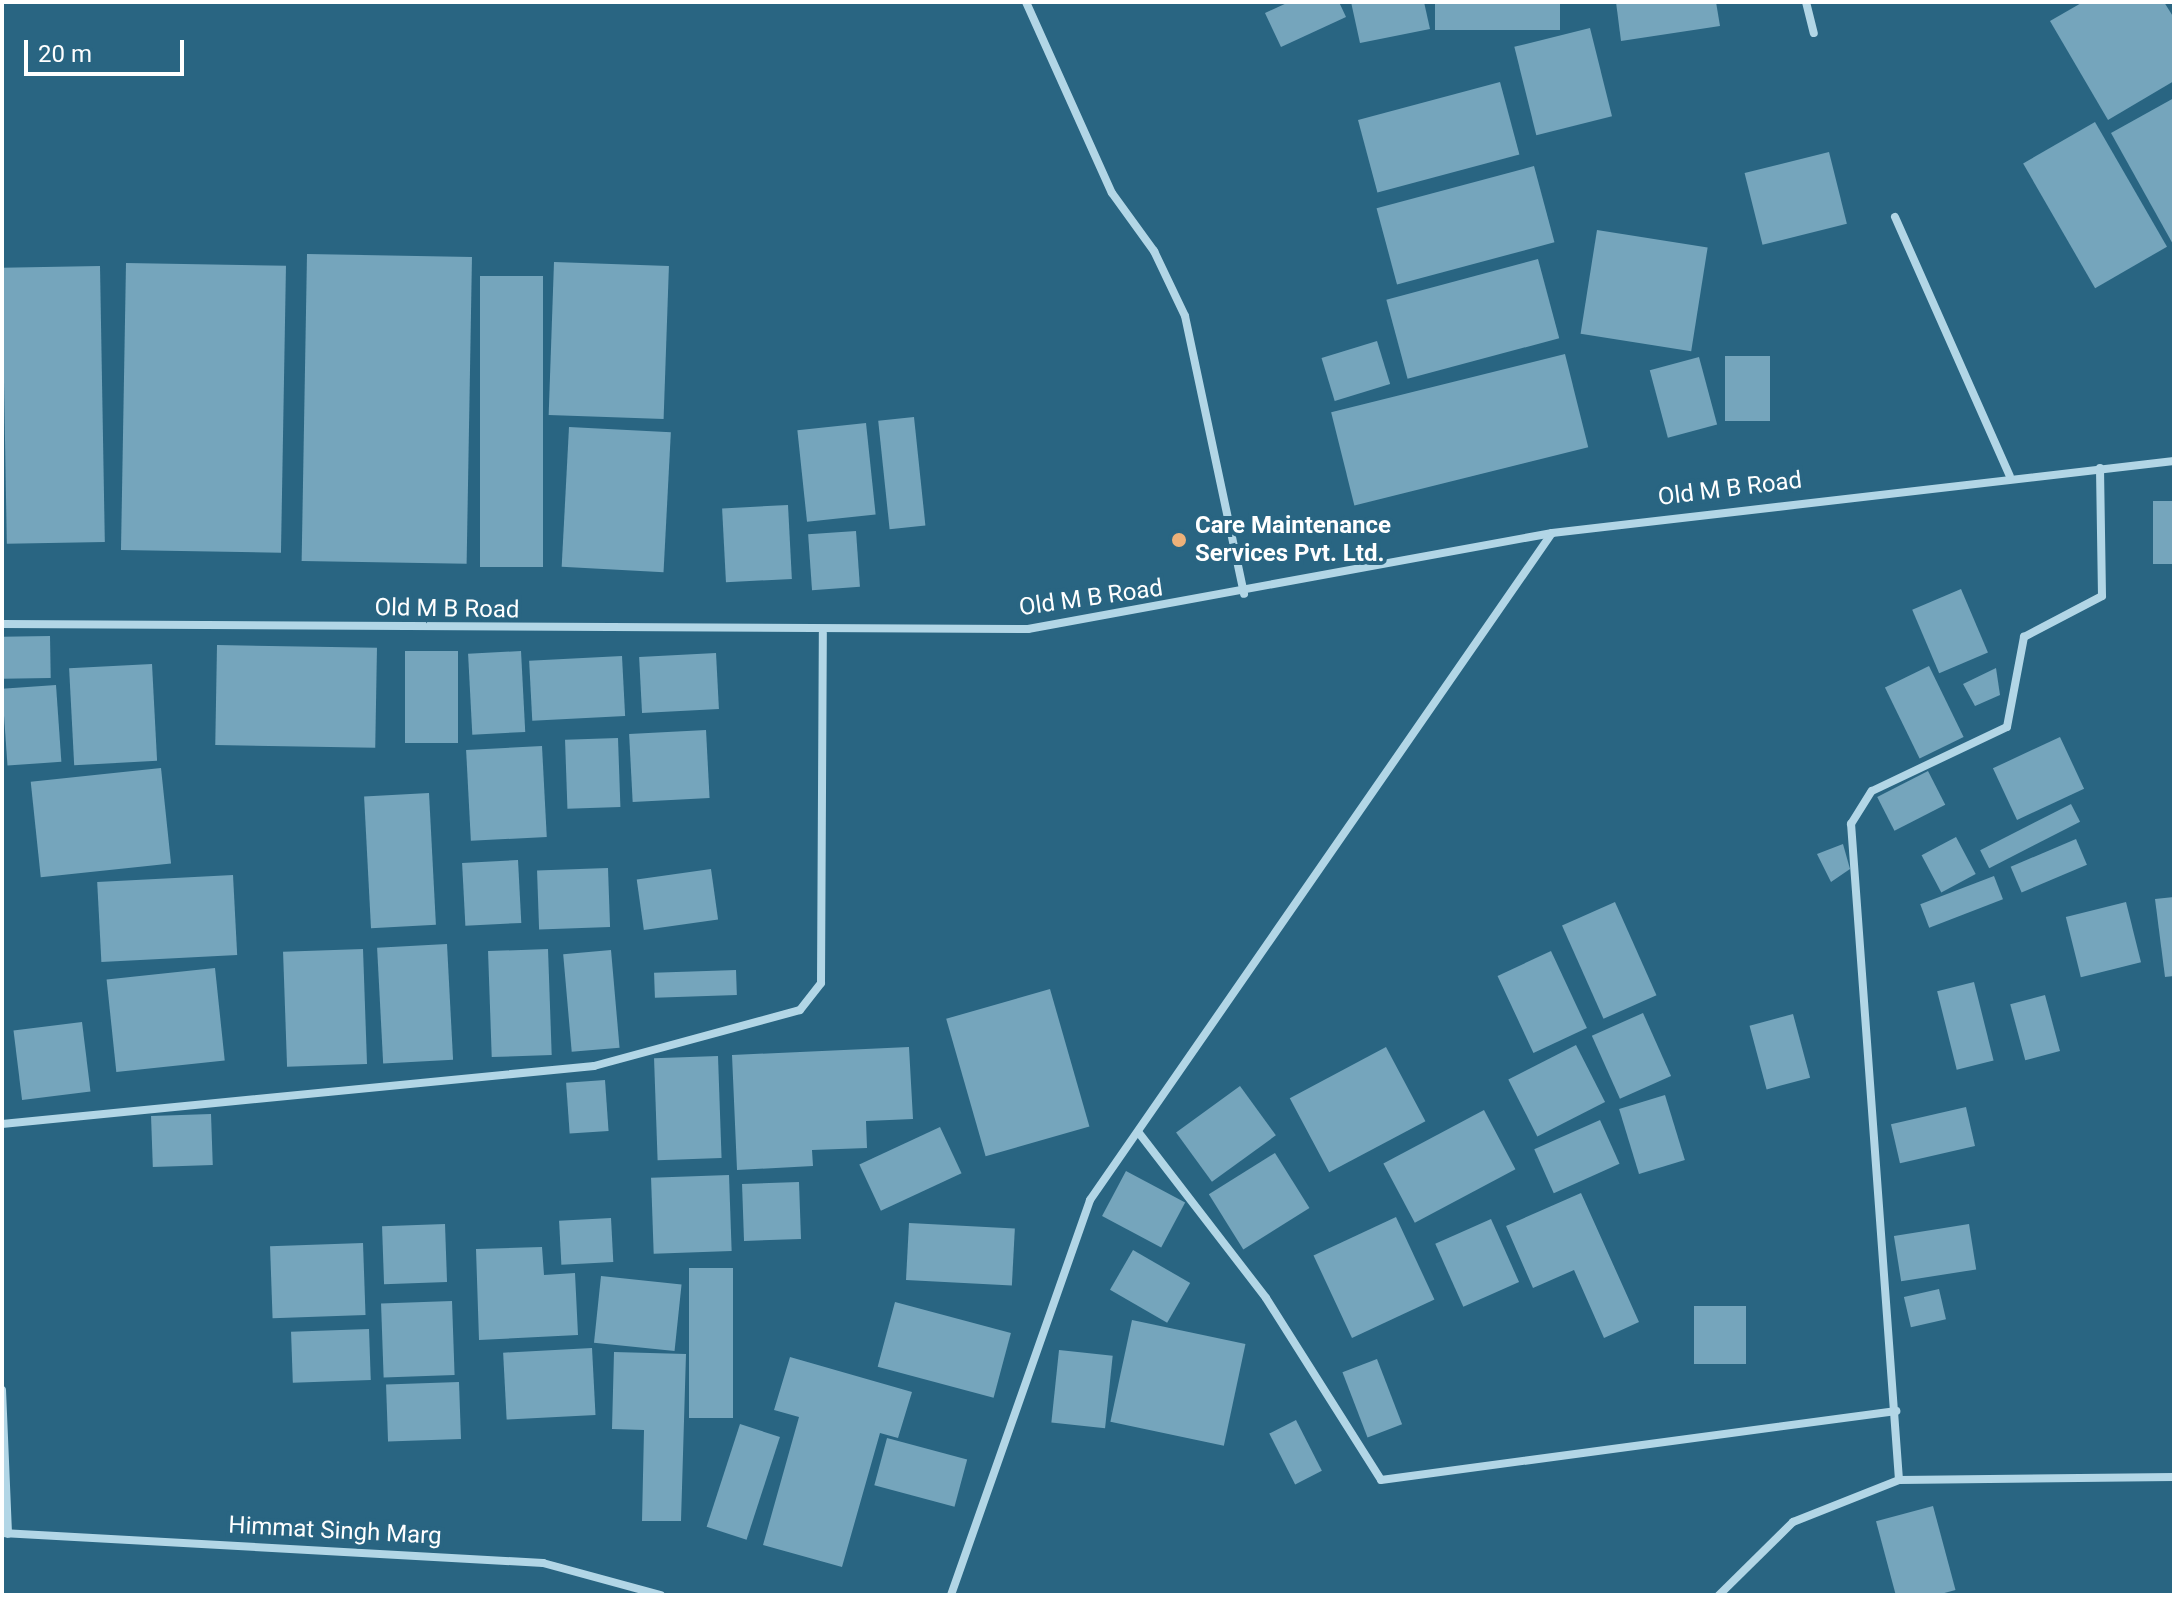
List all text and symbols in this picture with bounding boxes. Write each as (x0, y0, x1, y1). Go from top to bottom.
scale bar (28, 24, 188, 74)
text: 20 m (38, 40, 92, 68)
street label: Old M B Road (1656, 466, 1804, 512)
place label: Care Maintenance Services Pvt. Ltd. (1195, 512, 1391, 568)
marker: Care Maintenance Services Pvt. Ltd. (1170, 531, 1188, 549)
street label: Old M B Road (1017, 574, 1165, 622)
street label: Old M B Road (374, 593, 520, 625)
street label: Himmat Singh Marg (228, 1511, 442, 1551)

